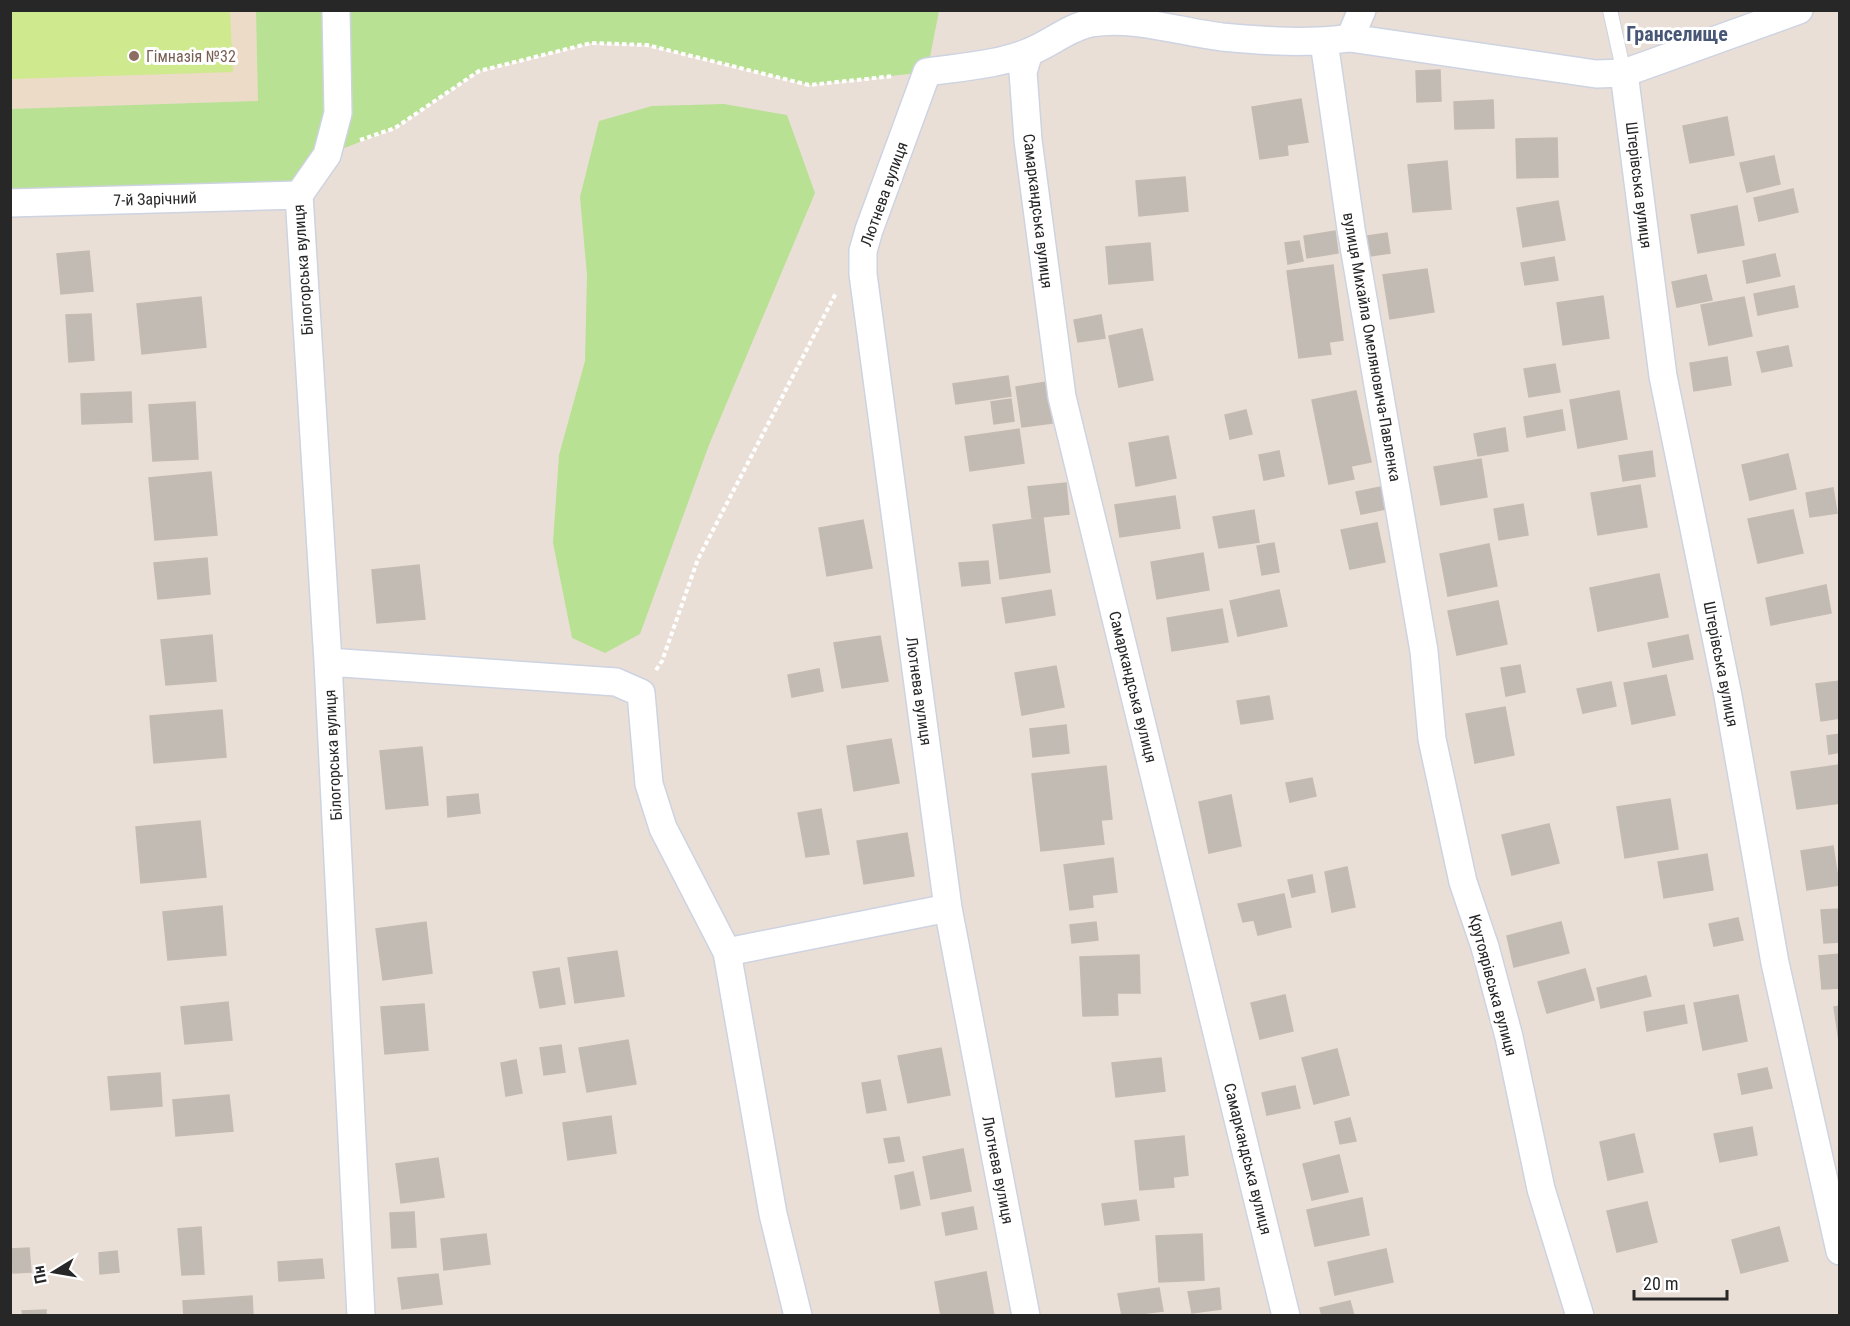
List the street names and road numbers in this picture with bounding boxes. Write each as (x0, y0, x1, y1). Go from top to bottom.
street label: Штерівська вулиця (1622, 121, 1656, 249)
street label: Самаркандська вулиця (1019, 133, 1057, 289)
street label: Лютнева вулиця (856, 139, 912, 249)
street label: 7-й Зарічний (113, 188, 197, 210)
street label: Білогорська вулиця (289, 204, 317, 336)
street label: вулиця Михайла Омеляновича-Павленка (1339, 211, 1405, 483)
street label: Штерівська вулиця (1700, 600, 1742, 728)
street label: Самаркандська вулиця (1105, 609, 1161, 765)
street label: Лютнева вулиця (902, 635, 936, 747)
street label: Білогорська вулиця (320, 689, 346, 821)
street label: Крутоярівська вулиця (1465, 912, 1521, 1058)
street label: Самаркандська вулиця (1220, 1081, 1276, 1237)
street label: Лютнева вулиця (978, 1114, 1018, 1226)

